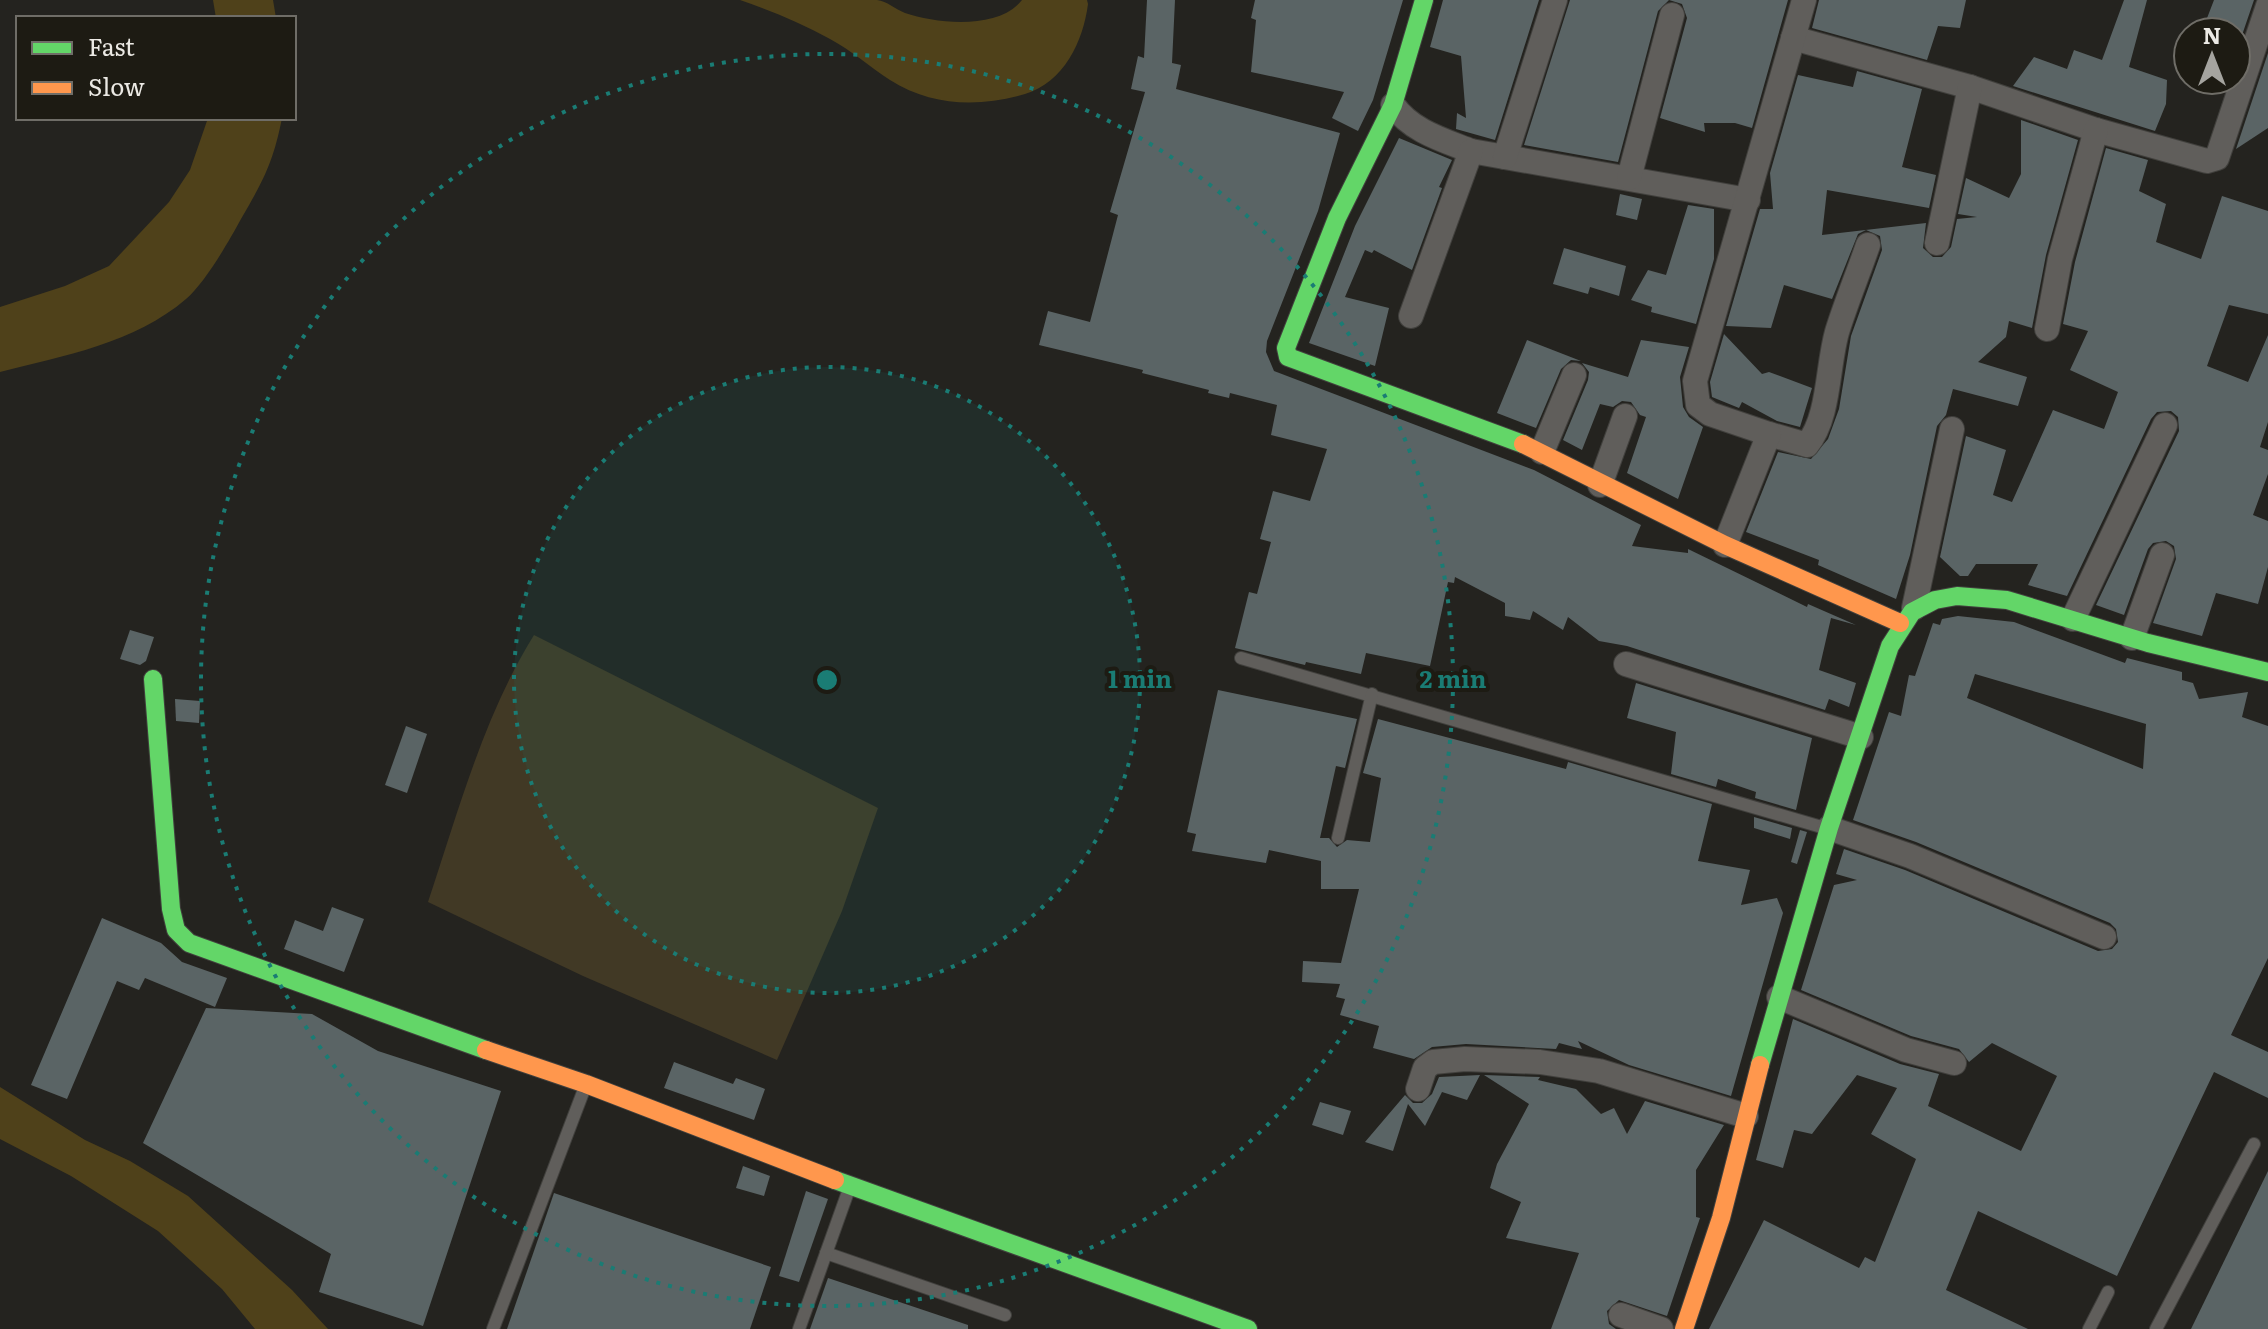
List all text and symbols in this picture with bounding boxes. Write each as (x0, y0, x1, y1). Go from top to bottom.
legend (16, 16, 296, 120)
north arrow (2172, 16, 2252, 96)
text: N (2203, 18, 2221, 51)
text: Fast (88, 28, 135, 63)
text: Slow (88, 68, 145, 103)
text: 1 min (1108, 660, 1172, 695)
text: 2 min (1419, 660, 1487, 695)
centre of rings (813, 666, 841, 694)

